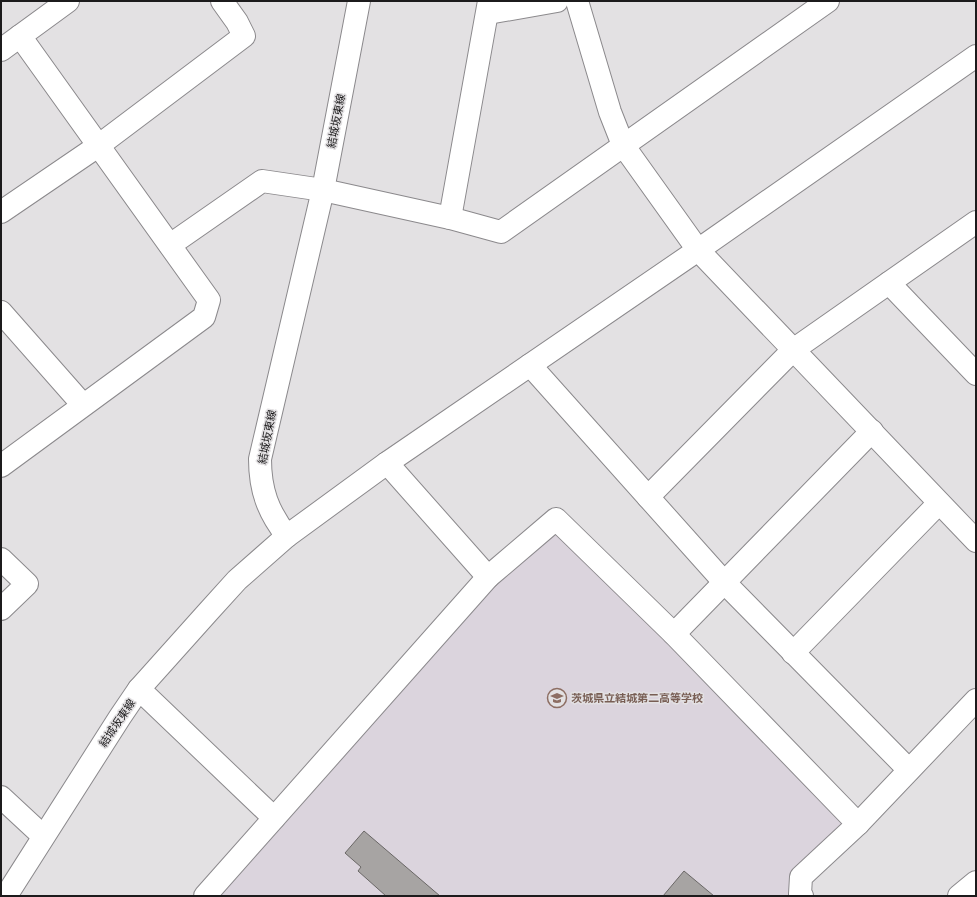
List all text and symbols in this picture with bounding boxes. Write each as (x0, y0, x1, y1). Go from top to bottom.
street label: 結城坂東線 (324, 93, 348, 149)
street label: 結城坂東線 (255, 409, 279, 465)
school or university icon: 茨城県立結城第二高等学校 (546, 687, 568, 709)
place label: 茨城県立結城第二高等学校 (571, 691, 703, 705)
street label: 結城坂東線 (96, 696, 138, 750)

